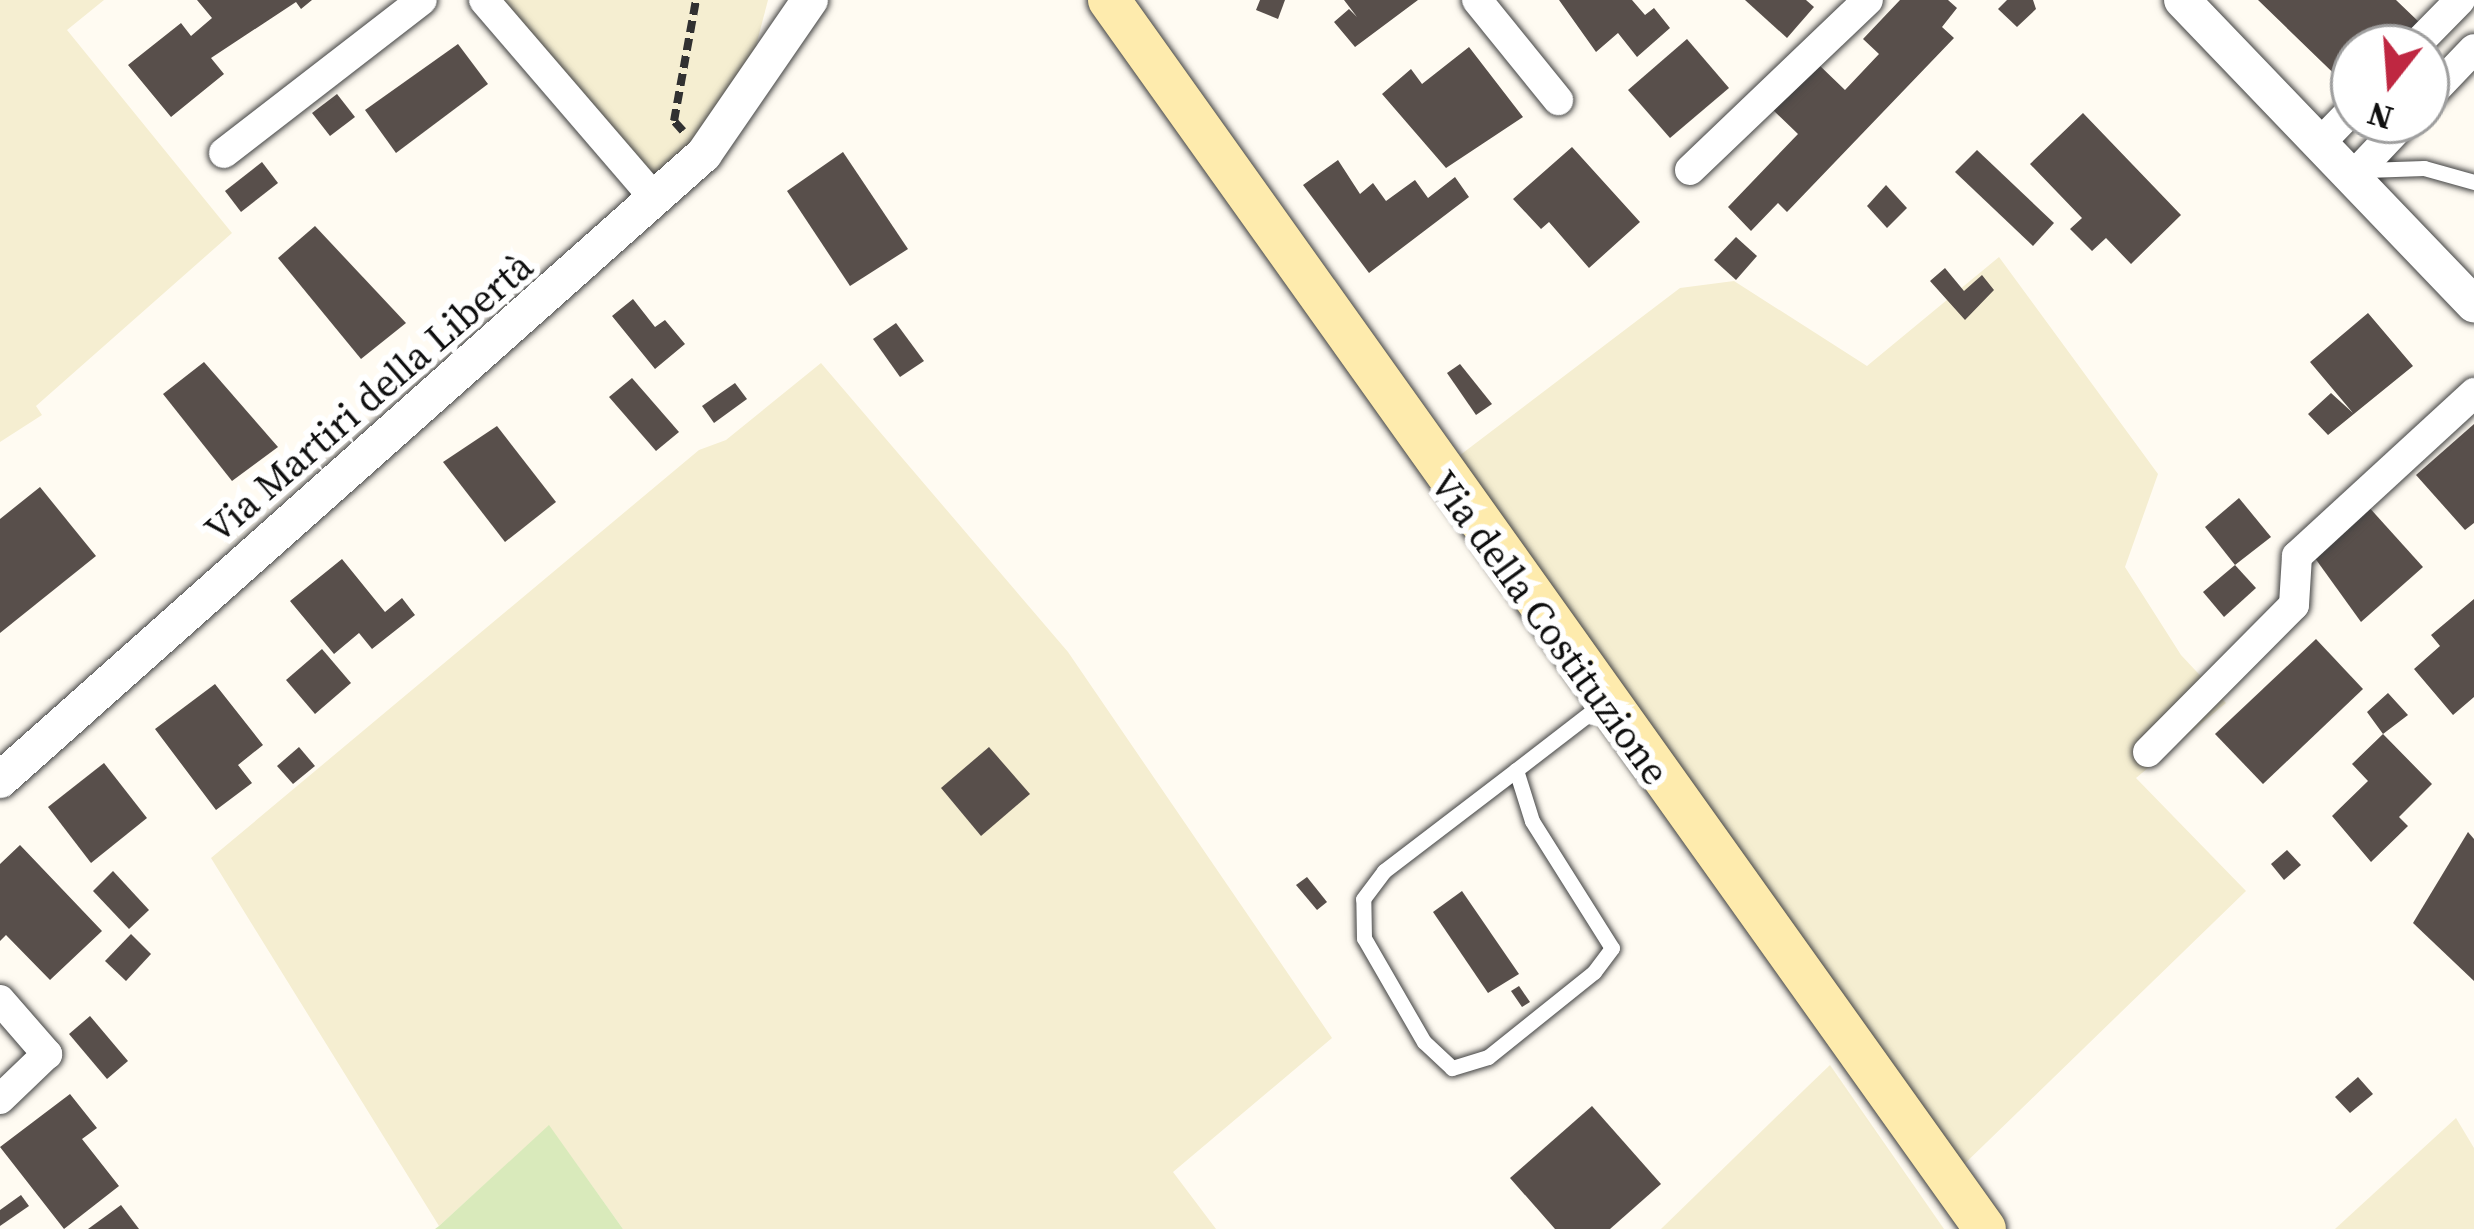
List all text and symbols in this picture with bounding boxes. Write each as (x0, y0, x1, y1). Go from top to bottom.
north arrow (2330, 24, 2450, 144)
text: N (2362, 91, 2398, 141)
street label: Via Martiri della Libertà (196, 243, 542, 553)
street label: Via della Costituzione (1420, 462, 1678, 794)

